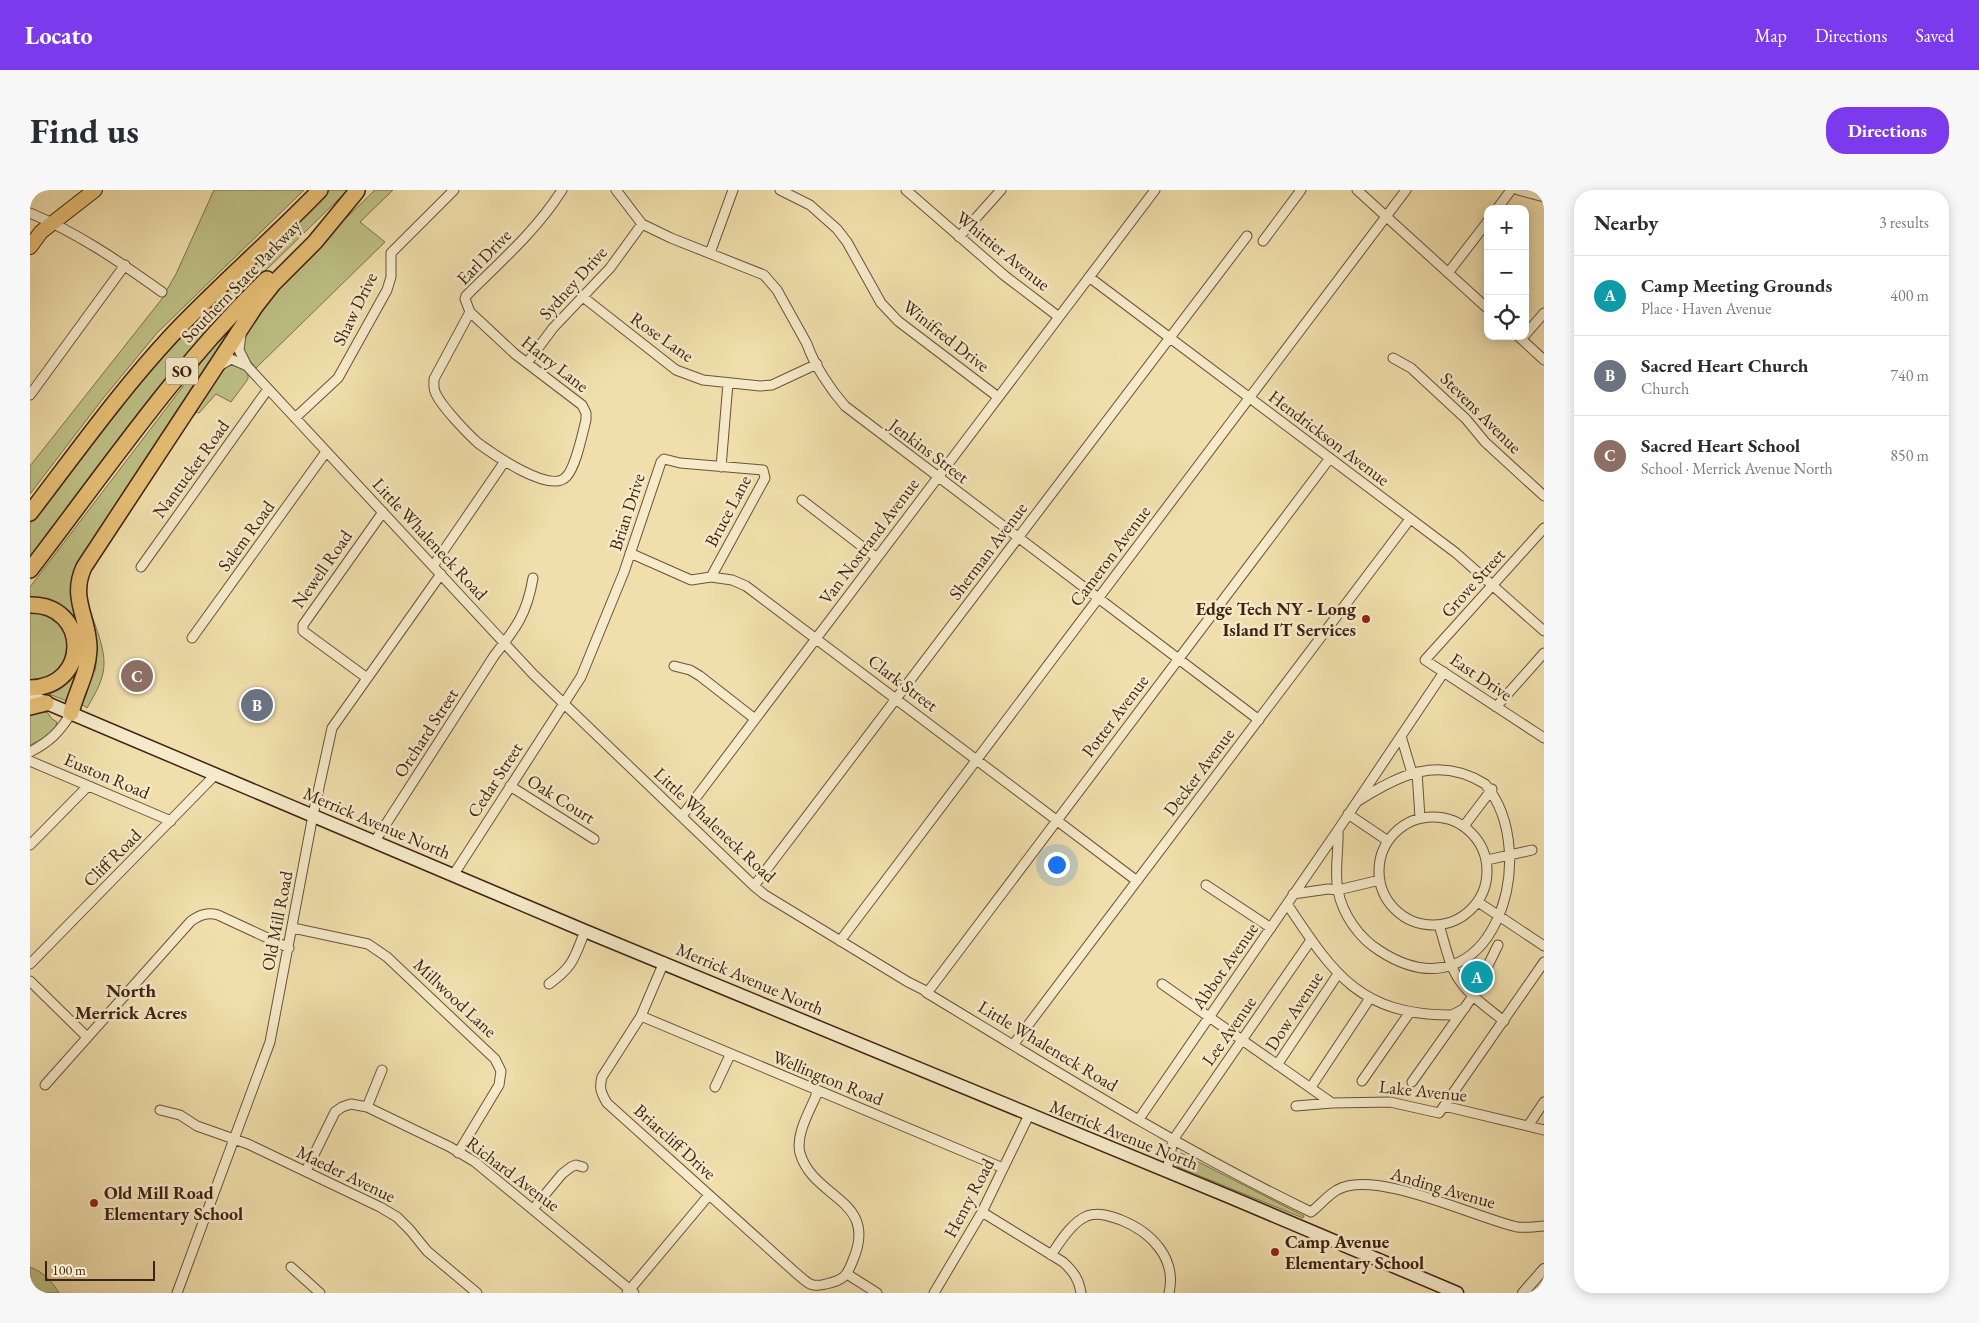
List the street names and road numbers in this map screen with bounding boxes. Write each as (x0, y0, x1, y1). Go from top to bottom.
street label: Whittier Avenue (952, 206, 1055, 295)
street label: Southern State Parkway (176, 214, 306, 347)
street label: Earl Drive (451, 224, 516, 290)
street label: Sydney Drive (534, 241, 612, 324)
street label: Shaw Drive (327, 268, 382, 349)
street label: Winifred Drive (898, 294, 994, 377)
street label: Rose Lane (626, 306, 699, 367)
street label: Harry Lane (517, 330, 594, 397)
road number: SO (166, 358, 198, 385)
street label: Stevens Avenue (1436, 367, 1527, 458)
street label: Hendrickson Avenue (1264, 385, 1394, 491)
street label: Jenkins Street (883, 412, 974, 488)
street label: Nantucket Road (147, 414, 234, 522)
street label: Brian Drive (603, 470, 650, 553)
street label: Bruce Lane (699, 471, 756, 551)
street label: Little Whaleneck Road (368, 473, 494, 605)
street label: Van Nostrand Avenue (814, 473, 924, 608)
street label: Salem Road (212, 495, 280, 576)
street label: Sherman Avenue (943, 497, 1032, 604)
street label: Cameron Avenue (1064, 501, 1155, 611)
street label: Newell Road (286, 524, 357, 612)
street label: Grove Street (1436, 543, 1510, 622)
street label: East Drive (1446, 647, 1517, 706)
street label: Clark Street (864, 649, 943, 717)
street label: Potter Avenue (1076, 670, 1153, 762)
street label: Orchard Street (388, 683, 463, 782)
street label: Decker Avenue (1158, 723, 1239, 820)
street label: Cedar Street (462, 738, 528, 822)
street label: Euston Road (61, 747, 154, 804)
street label: Little Whaleneck Road (649, 762, 782, 888)
street label: Oak Court (523, 769, 600, 829)
street label: Merrick Avenue North (300, 781, 454, 864)
street label: Cliff Road (78, 823, 146, 892)
street label: Old Mill Road (256, 868, 298, 973)
street label: Abbot Avenue (1186, 918, 1263, 1014)
street label: Merrick Avenue North (673, 937, 827, 1020)
street label: Millwood Lane (409, 953, 502, 1042)
street label: Dow Avenue (1259, 967, 1328, 1055)
street label: Lee Avenue (1196, 991, 1261, 1070)
street label: Little Whaleneck Road (974, 995, 1123, 1097)
street label: Wellington Road (769, 1045, 888, 1111)
street label: Lake Avenue (1378, 1074, 1468, 1107)
street label: Merrick Avenue North (1047, 1094, 1202, 1175)
street label: Briarcliff Drive (630, 1099, 721, 1185)
street label: Richard Avenue (462, 1131, 565, 1216)
street label: Maeder Avenue (293, 1140, 399, 1207)
street label: Henry Road (938, 1153, 999, 1241)
street label: Anding Avenue (1387, 1161, 1498, 1213)

